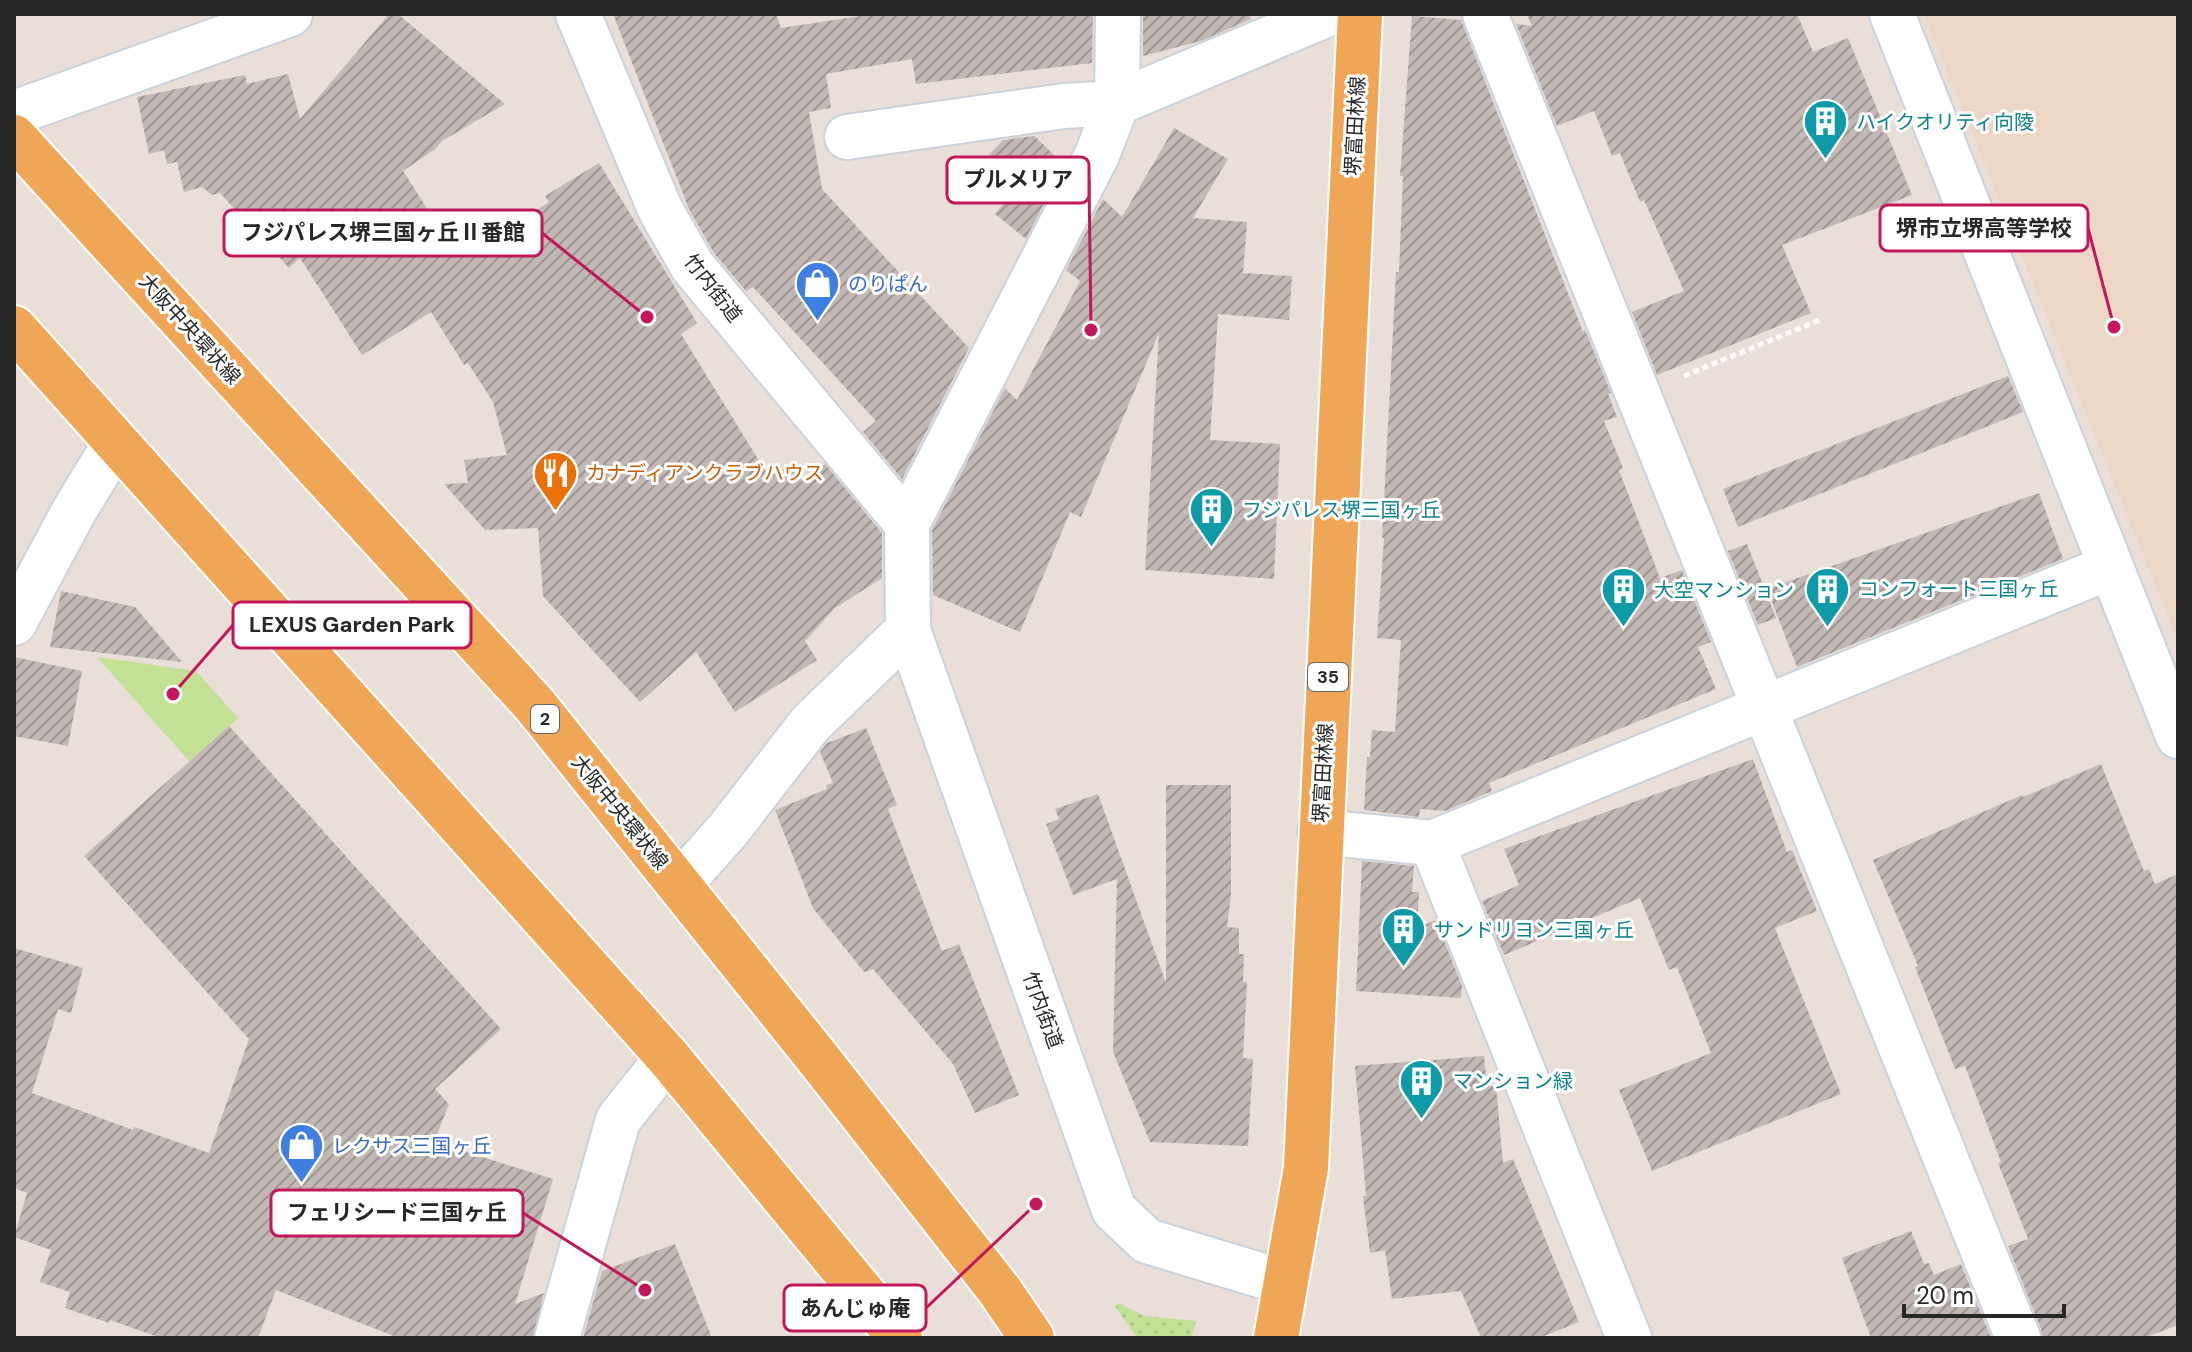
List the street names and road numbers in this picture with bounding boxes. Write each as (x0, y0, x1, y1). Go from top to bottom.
street label: 堺富田林線 (1339, 75, 1371, 177)
street label: 竹内街道 (678, 248, 748, 328)
street label: 大阪中央環状線 (133, 268, 247, 390)
road number: 35 (1308, 663, 1348, 691)
road number: 2 (531, 705, 559, 733)
street label: 堺富田林線 (1307, 722, 1339, 824)
street label: 大阪中央環状線 (566, 749, 674, 875)
street label: 竹内街道 (1017, 968, 1069, 1052)

